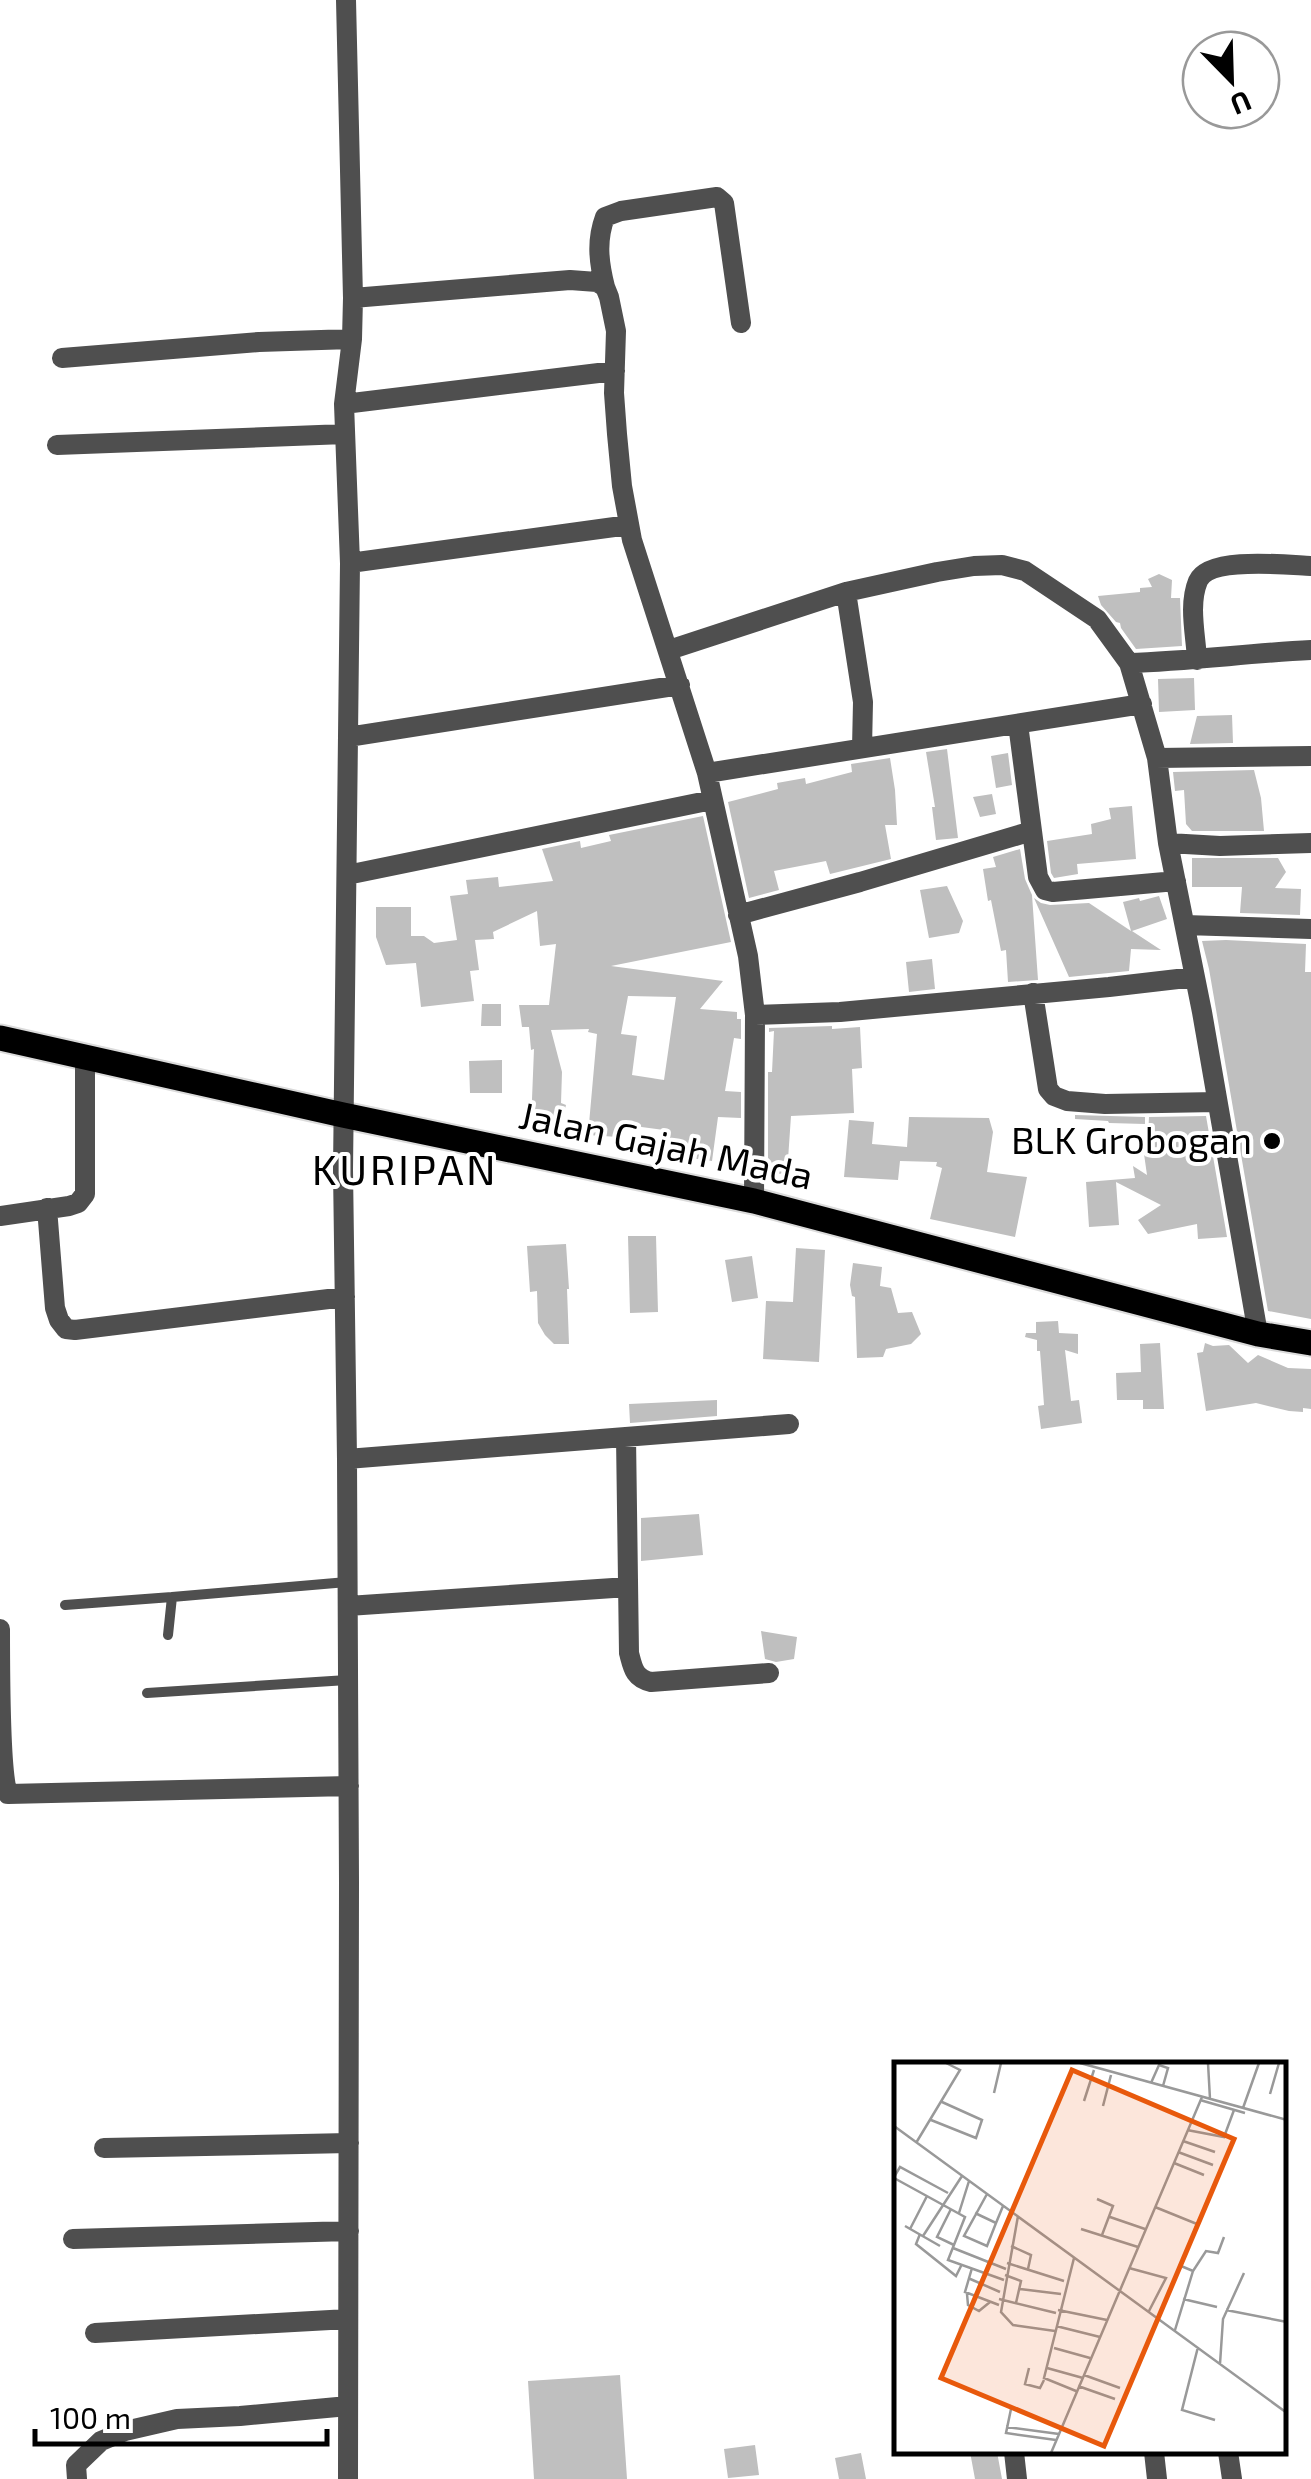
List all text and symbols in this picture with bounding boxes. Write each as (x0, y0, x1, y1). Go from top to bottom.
north arrow (1181, 30, 1281, 130)
text: U (1226, 85, 1257, 123)
street label: Jalan Gajah Mada (515, 1090, 817, 1198)
place label: BLK Grobogan (1011, 1116, 1252, 1162)
marker: BLK Grobogan (1261, 1130, 1283, 1152)
district label: KURIPAN (312, 1143, 498, 1193)
inset map (894, 2062, 1286, 2454)
scale bar (35, 2384, 328, 2446)
text: 100 m (50, 2399, 131, 2435)

